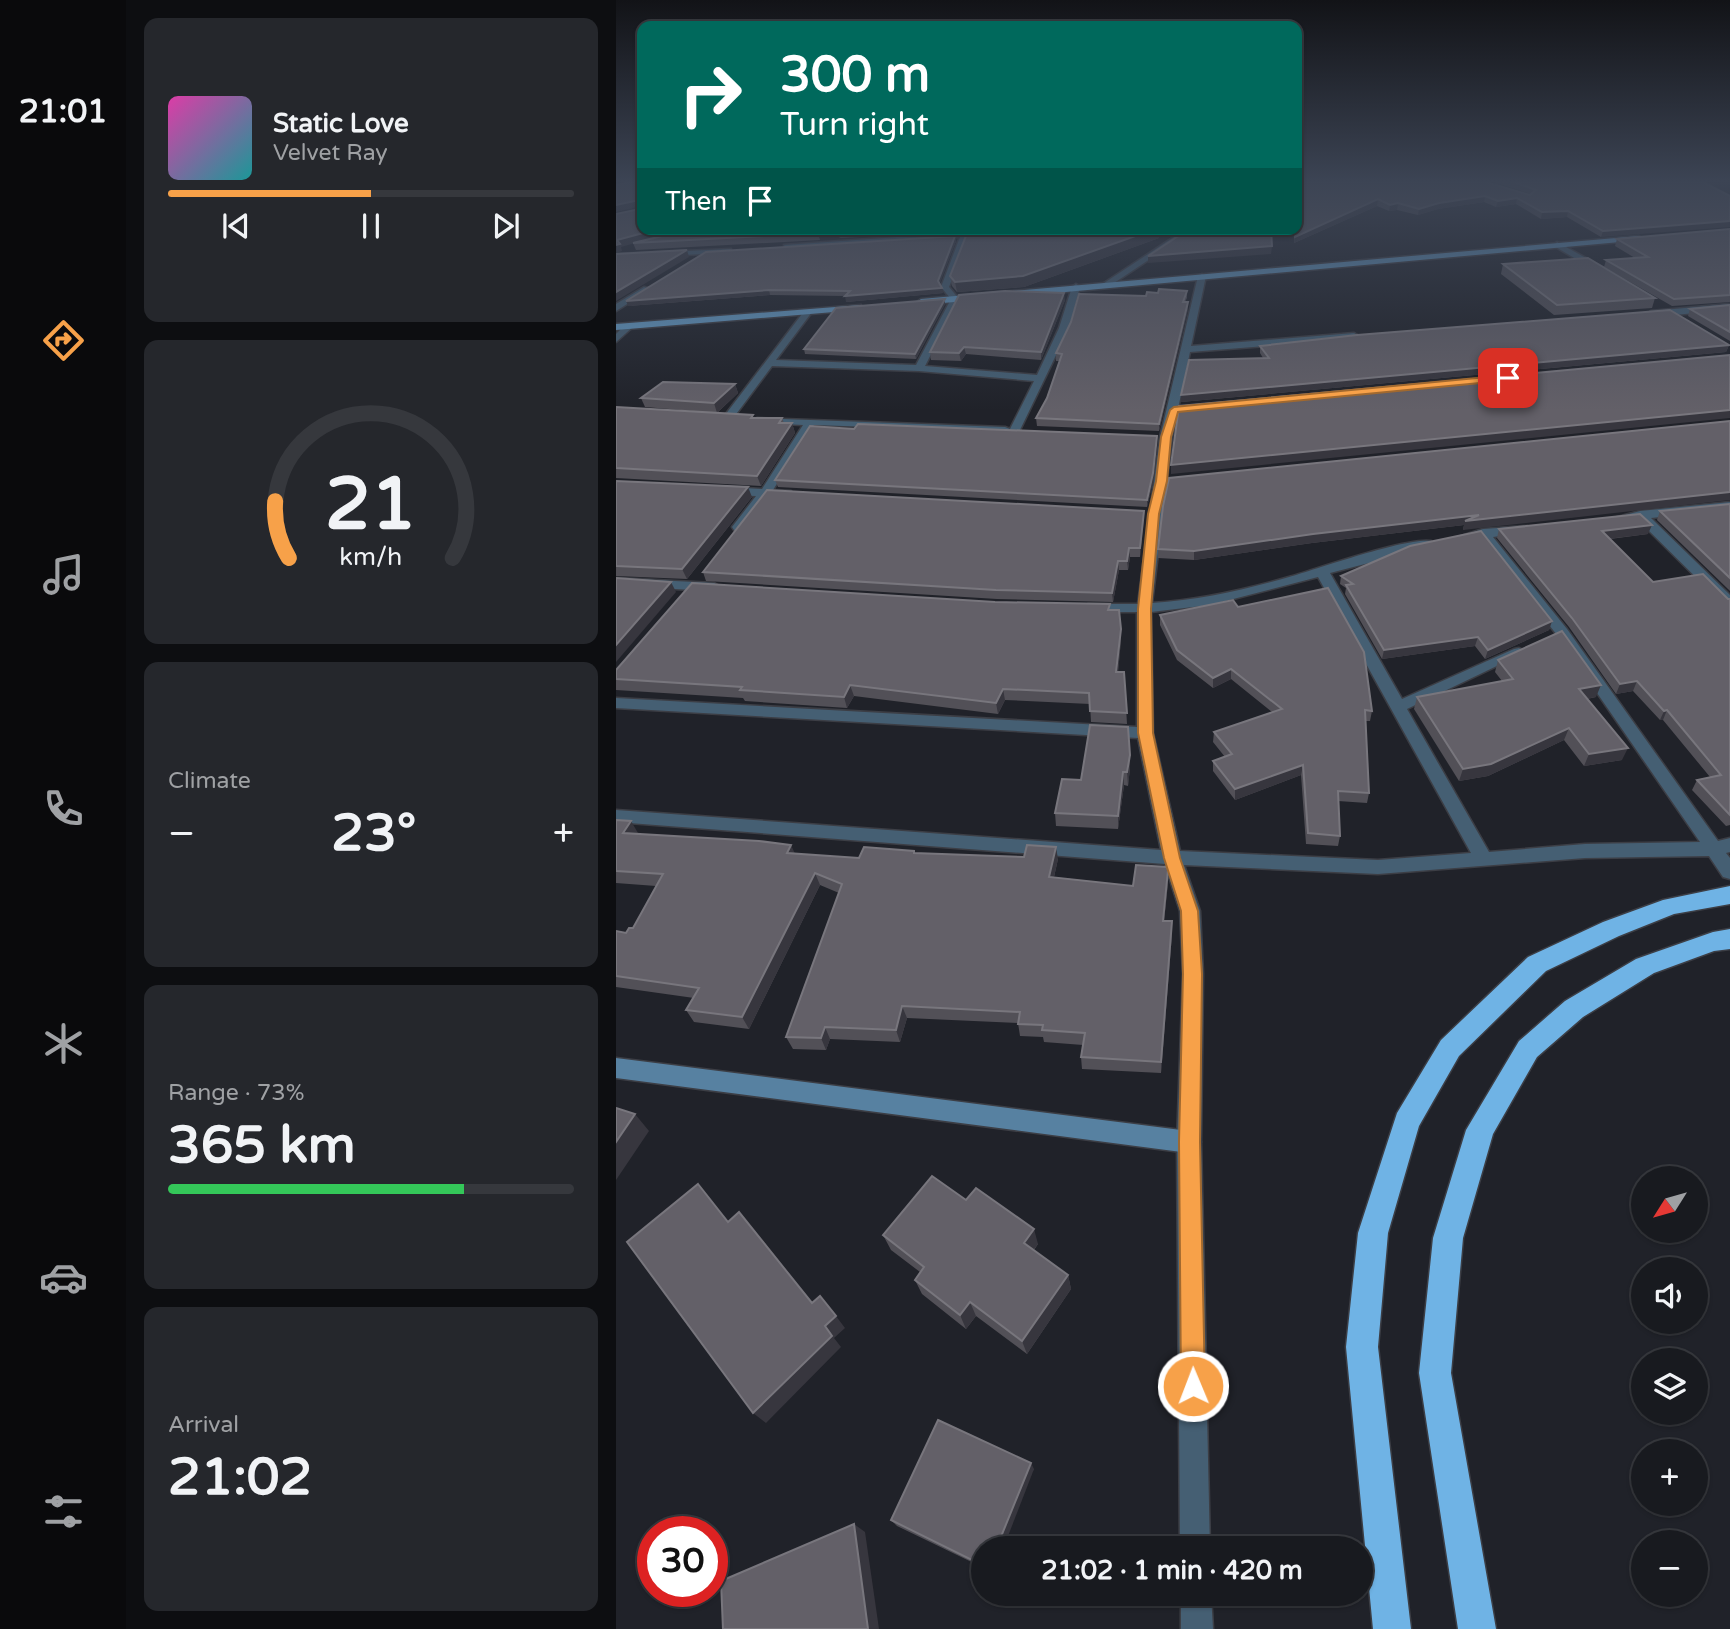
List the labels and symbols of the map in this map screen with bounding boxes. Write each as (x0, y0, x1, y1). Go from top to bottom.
pin (1478, 348, 1538, 408)
north arrow (1631, 1166, 1708, 1242)
position arrow (1156, 1349, 1230, 1423)
speed limit sign: 30 (637, 1516, 728, 1607)

